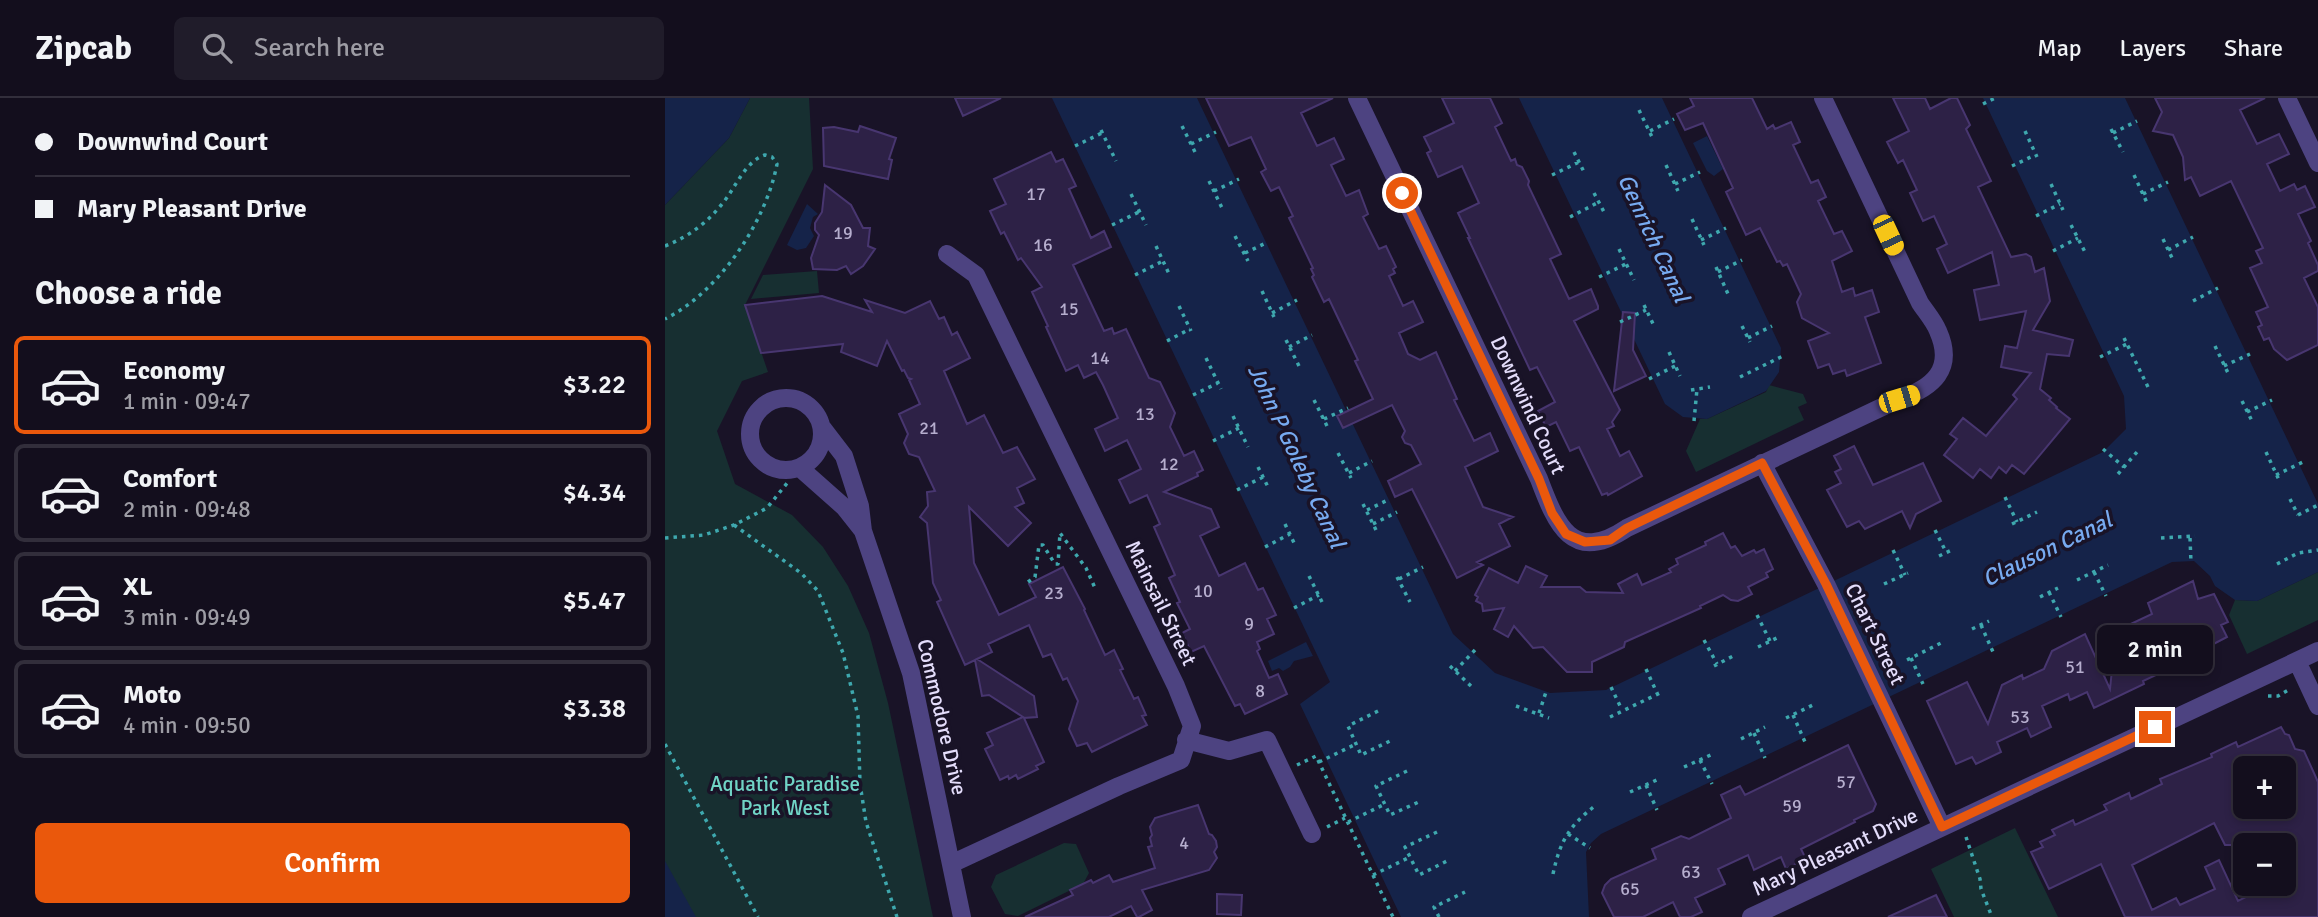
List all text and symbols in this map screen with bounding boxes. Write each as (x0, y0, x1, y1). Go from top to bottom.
search box (174, 17, 664, 80)
text: Zipcab (35, 28, 132, 69)
icon: search (198, 29, 236, 67)
text: Search here (254, 32, 385, 64)
text: Map (2037, 33, 2082, 63)
text: Layers (2120, 33, 2186, 63)
text: Share (2224, 33, 2283, 63)
text: Downwind Court (77, 126, 268, 158)
water label: Genrich Canal (1611, 169, 1697, 309)
route start (1386, 177, 1418, 209)
house number: 17 (1026, 183, 1046, 205)
text: Mary Pleasant Drive (77, 193, 307, 225)
car (1870, 212, 1907, 258)
house number: 19 (833, 222, 853, 244)
house number: 16 (1033, 234, 1053, 256)
text: Choose a ride (35, 274, 222, 313)
house number: 15 (1059, 298, 1079, 320)
street label: Downwind Court (1485, 332, 1571, 478)
house number: 14 (1090, 347, 1110, 369)
icon: car (39, 354, 102, 417)
text: Economy (123, 355, 225, 387)
water label: John P Goleby Canal (1241, 360, 1353, 555)
text: $3.22 (563, 369, 626, 401)
car (1876, 383, 1923, 415)
text: 1 min · 09:47 (123, 387, 251, 416)
house number: 13 (1135, 403, 1155, 425)
house number: 21 (919, 417, 939, 439)
house number: 12 (1159, 453, 1179, 475)
icon: car (39, 462, 102, 525)
text: Comfort (123, 463, 217, 495)
text: $4.34 (563, 477, 626, 509)
text: 2 min · 09:48 (123, 495, 251, 524)
water label: Clauson Canal (1978, 505, 2119, 593)
street label: Mainsail Street (1120, 536, 1202, 670)
icon: car (39, 570, 102, 633)
text: XL (123, 571, 153, 603)
street label: Chart Street (1839, 579, 1911, 689)
house number: 10 (1193, 580, 1213, 602)
house number: 23 (1044, 582, 1064, 604)
text: $5.47 (563, 585, 626, 617)
text: 3 min · 09:49 (123, 603, 251, 632)
house number: 9 (1244, 613, 1254, 635)
callout: 2 min (2097, 626, 2213, 674)
text: 2 min (2127, 635, 2183, 664)
street label: Commodore Drive (911, 636, 973, 798)
house number: 51 (2065, 656, 2085, 678)
icon: car (39, 678, 102, 741)
text: Moto (123, 679, 181, 711)
house number: 8 (1255, 680, 1265, 702)
text: $3.38 (563, 693, 626, 725)
house number: 53 (2010, 706, 2030, 728)
text: 4 min · 09:50 (123, 711, 251, 740)
route end (2139, 711, 2171, 743)
map controls (2233, 756, 2296, 896)
button: + (2233, 756, 2296, 819)
park label: Aquatic Paradise Park West (710, 771, 860, 821)
house number: 57 (1836, 771, 1856, 793)
house number: 59 (1782, 795, 1802, 817)
street label: Mary Pleasant Drive (1748, 802, 1922, 902)
button: Confirm (35, 823, 630, 903)
house number: 4 (1179, 832, 1189, 854)
button: − (2233, 833, 2296, 896)
house number: 63 (1681, 861, 1701, 883)
house number: 65 (1620, 878, 1640, 900)

